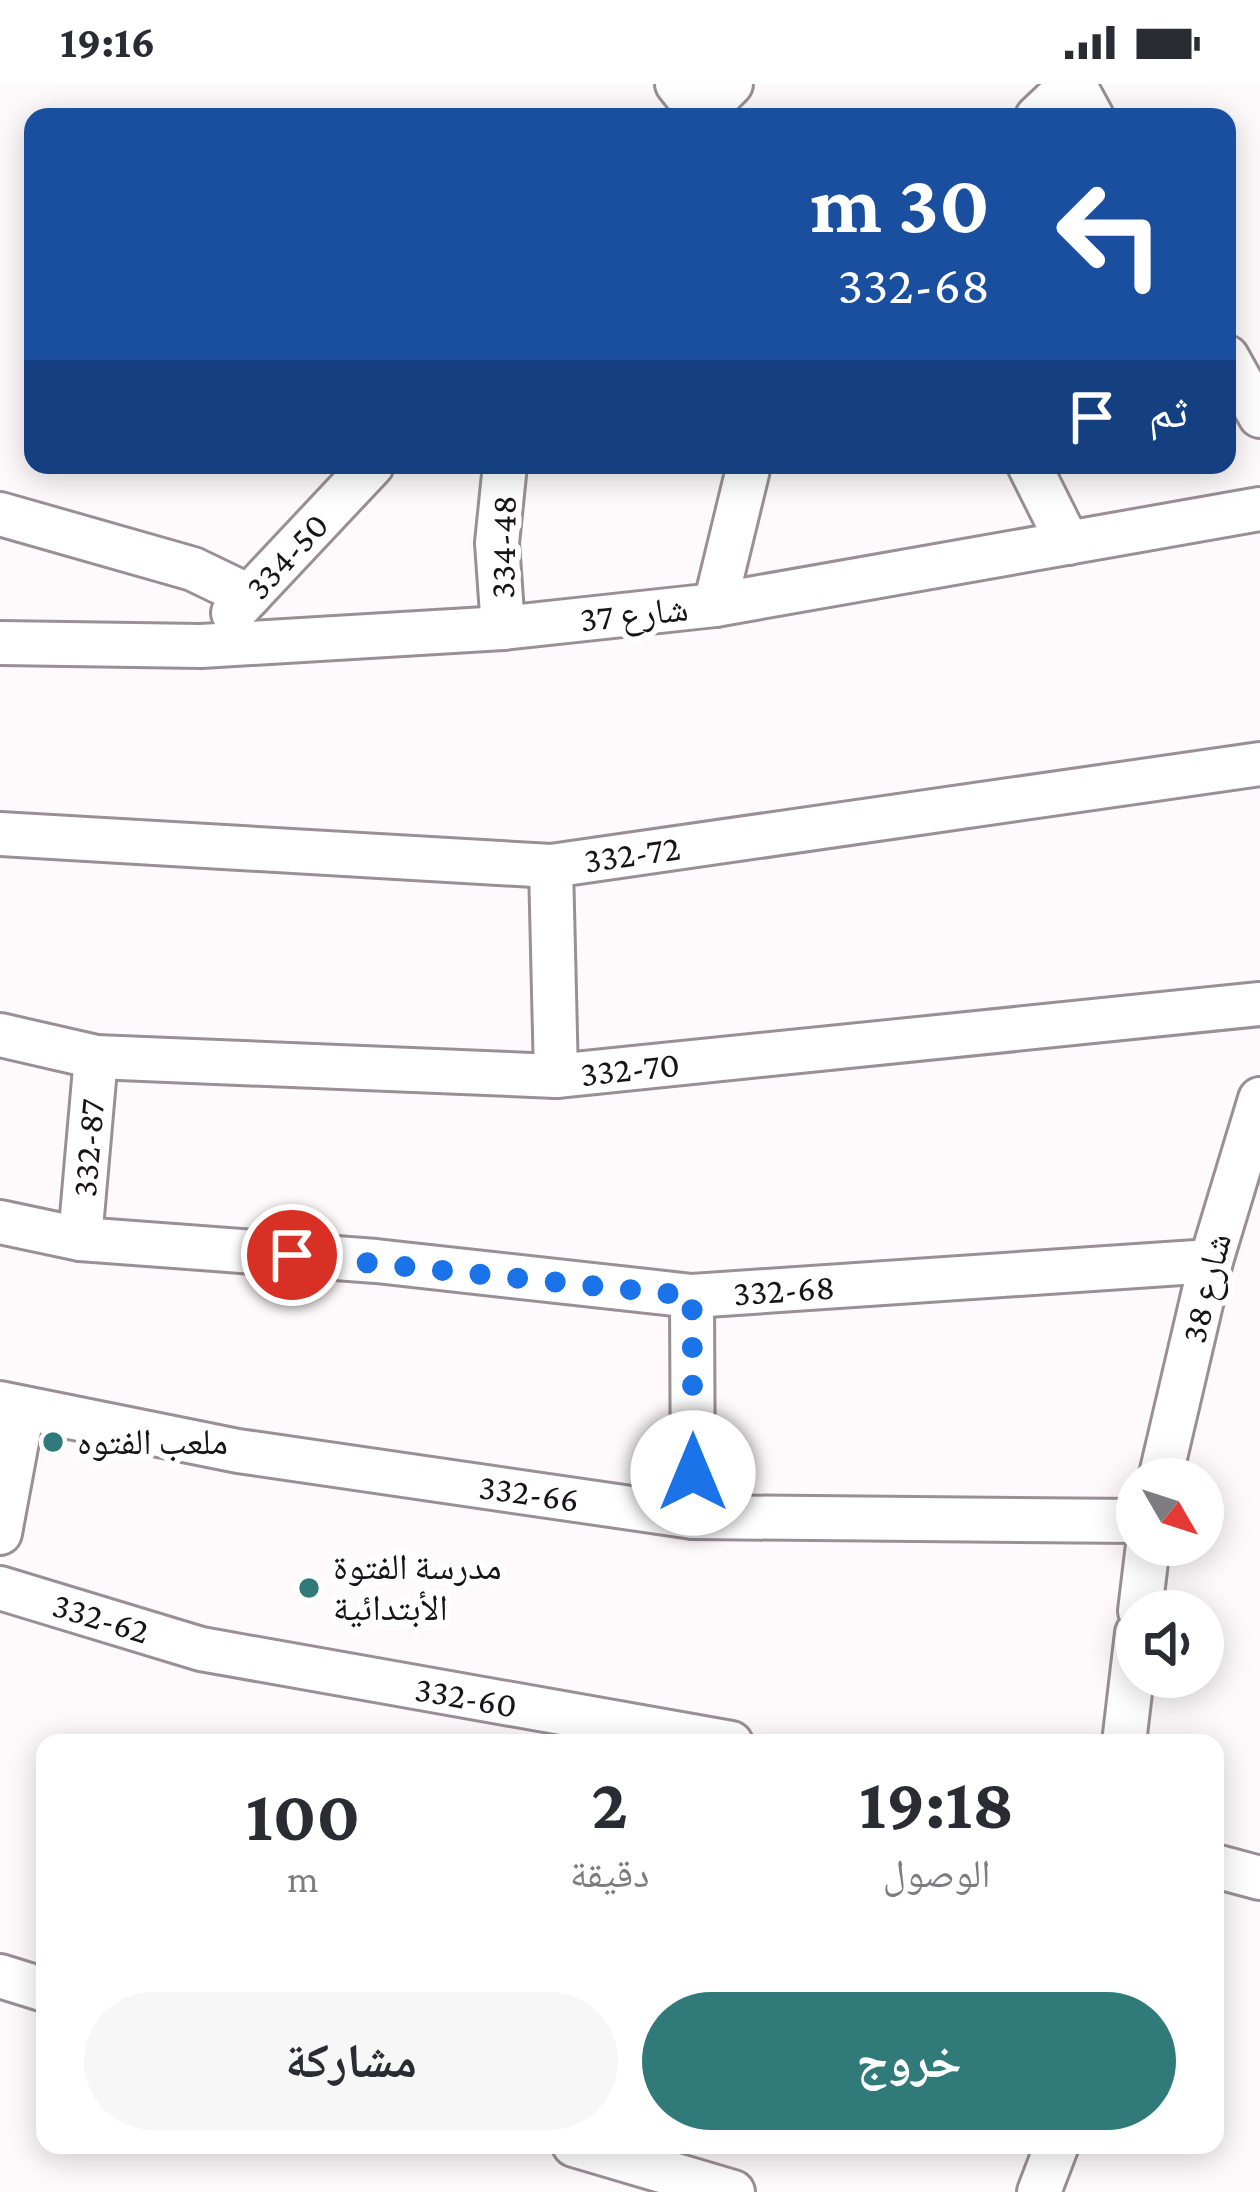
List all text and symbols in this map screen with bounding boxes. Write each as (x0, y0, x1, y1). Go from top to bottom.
text: 19:16 (60, 17, 155, 67)
icon: left (1032, 156, 1188, 312)
text: 30 m (811, 157, 990, 250)
text: 332-68 (837, 255, 990, 315)
icon: arrive (1059, 384, 1125, 450)
text: ثم (1149, 387, 1188, 437)
street label: 334-48 (482, 495, 524, 599)
street label: 334-50 (237, 505, 337, 607)
street label: شارع 37 (578, 588, 690, 642)
street label: 332-72 (581, 827, 683, 881)
street label: 332-70 (578, 1044, 682, 1094)
street label: 332-87 (64, 1097, 112, 1199)
pin (241, 1204, 343, 1306)
icon: arrive (259, 1222, 325, 1288)
street label: شارع 38 (1173, 1229, 1241, 1347)
street label: 332-68 (732, 1266, 836, 1314)
position arrow (630, 1410, 756, 1536)
place label: ملعب الفتوه (77, 1422, 228, 1462)
marker: ملعب الفتوه (40, 1429, 66, 1455)
north arrow (1116, 1458, 1224, 1566)
map controls (1116, 1458, 1224, 1698)
street label: 332-66 (476, 1466, 582, 1520)
place label: مدرسة الفتوة الأبتدائية (333, 1547, 502, 1628)
marker: مدرسة الفتوة الأبتدائية (296, 1575, 322, 1601)
street label: 332-62 (48, 1584, 154, 1652)
button: sound (1116, 1590, 1224, 1698)
street label: 332-60 (412, 1668, 520, 1726)
text: 2 (591, 1763, 628, 1843)
text: 19:18 (859, 1763, 1014, 1843)
text: 100 (246, 1775, 360, 1855)
text: دقيقة (570, 1852, 649, 1895)
text: الوصول (883, 1852, 991, 1895)
text: m (287, 1857, 319, 1900)
button: مشاركة (84, 1992, 618, 2130)
button: خروج (642, 1992, 1176, 2130)

